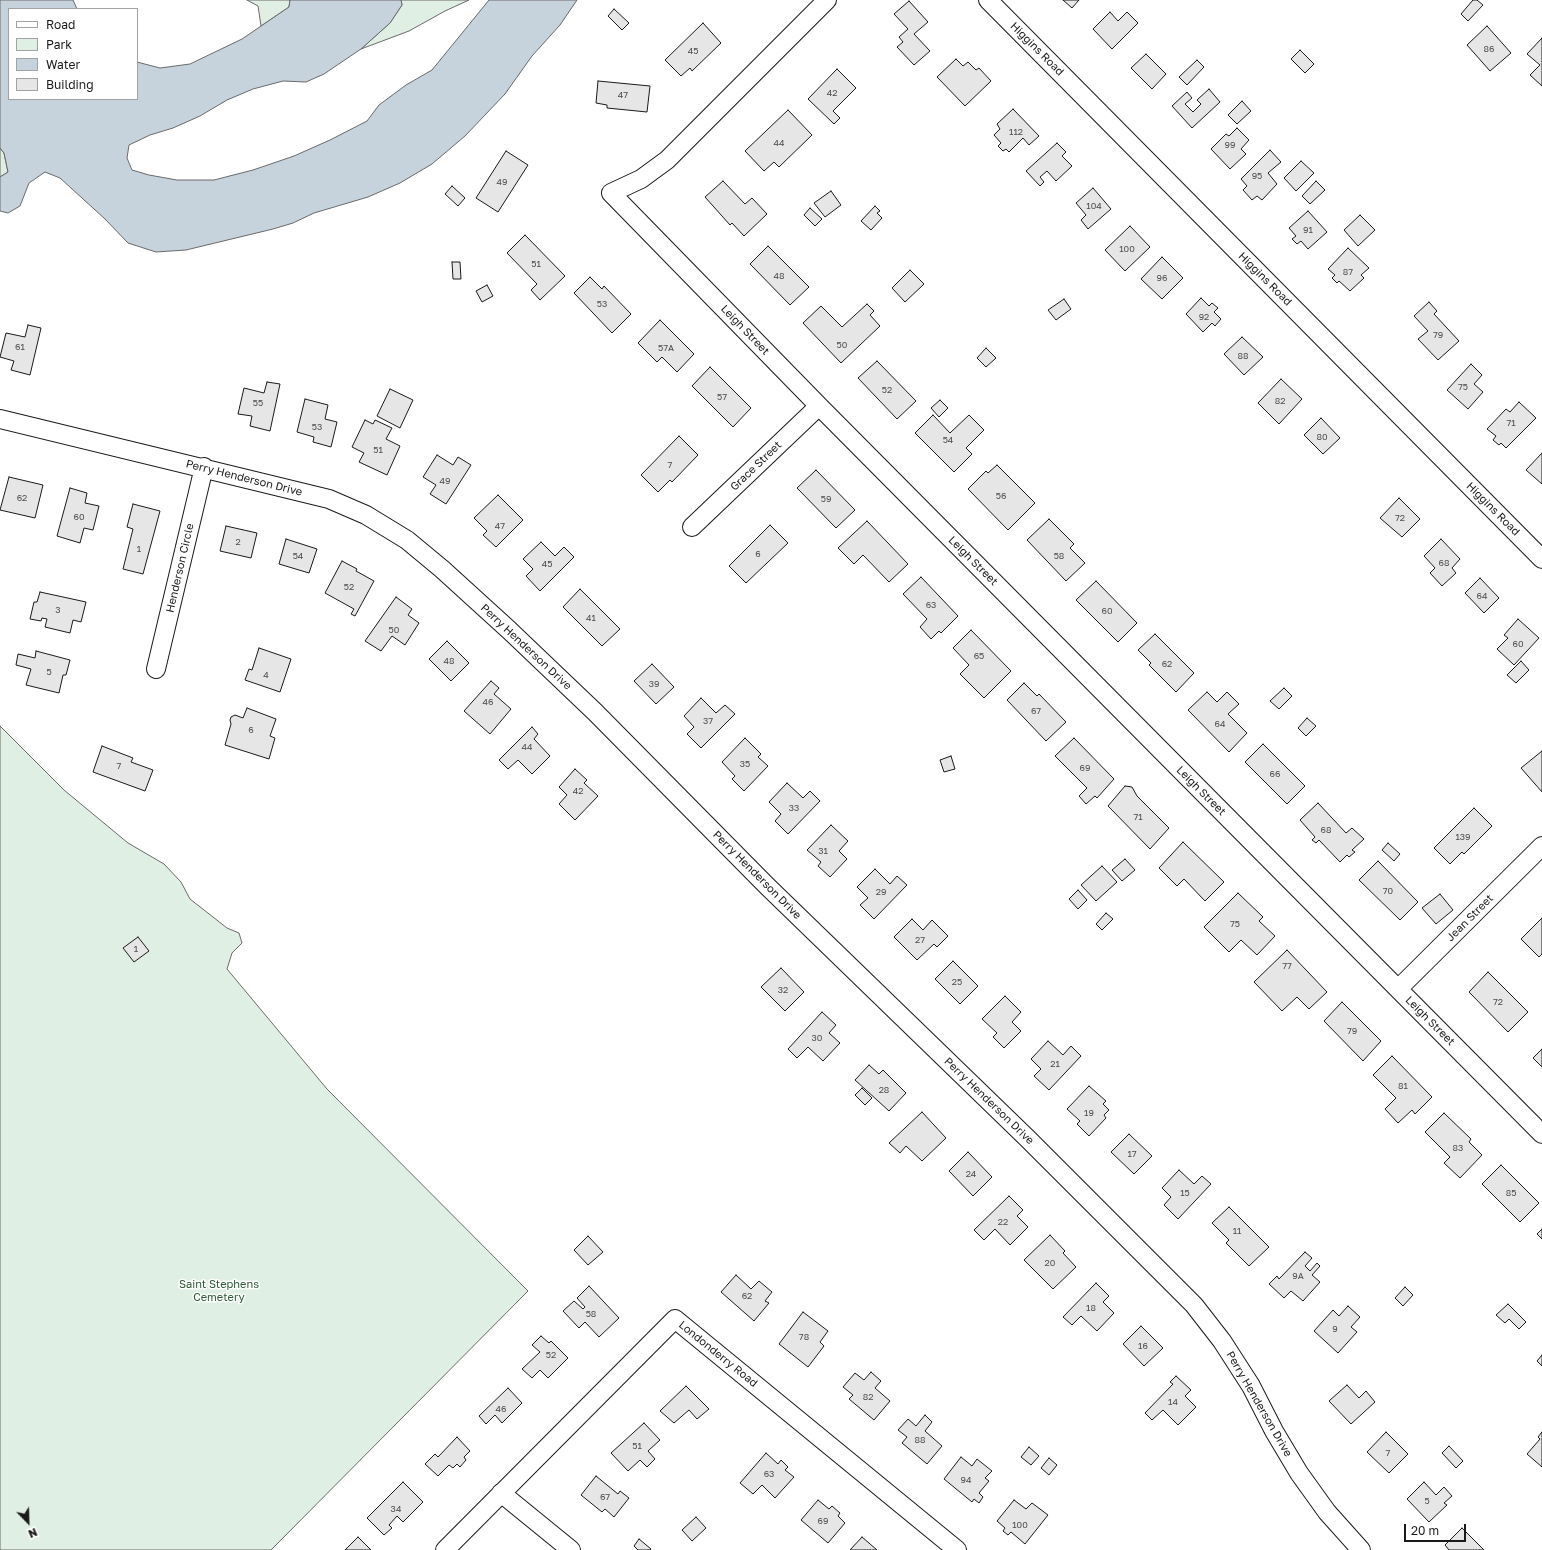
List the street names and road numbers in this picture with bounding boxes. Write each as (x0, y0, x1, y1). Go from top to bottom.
street label: Higgins Road (1008, 20, 1066, 78)
street label: Higgins Road (1236, 250, 1294, 308)
street label: Leigh Street (718, 302, 772, 358)
street label: Grace Street (728, 438, 784, 494)
street label: Perry Henderson Drive (184, 457, 304, 499)
street label: Higgins Road (1464, 480, 1522, 538)
street label: Henderson Circle (163, 522, 197, 614)
street label: Leigh Street (946, 534, 1000, 588)
street label: Perry Henderson Drive (478, 601, 574, 693)
street label: Leigh Street (1174, 764, 1228, 818)
street label: Perry Henderson Drive (710, 828, 804, 922)
street label: Jean Street (1444, 892, 1496, 944)
street label: Leigh Street (1403, 994, 1457, 1048)
street label: Perry Henderson Drive (941, 1055, 1037, 1147)
street label: Londonderry Road (676, 1318, 760, 1390)
street label: Perry Henderson Drive (1223, 1349, 1295, 1459)

